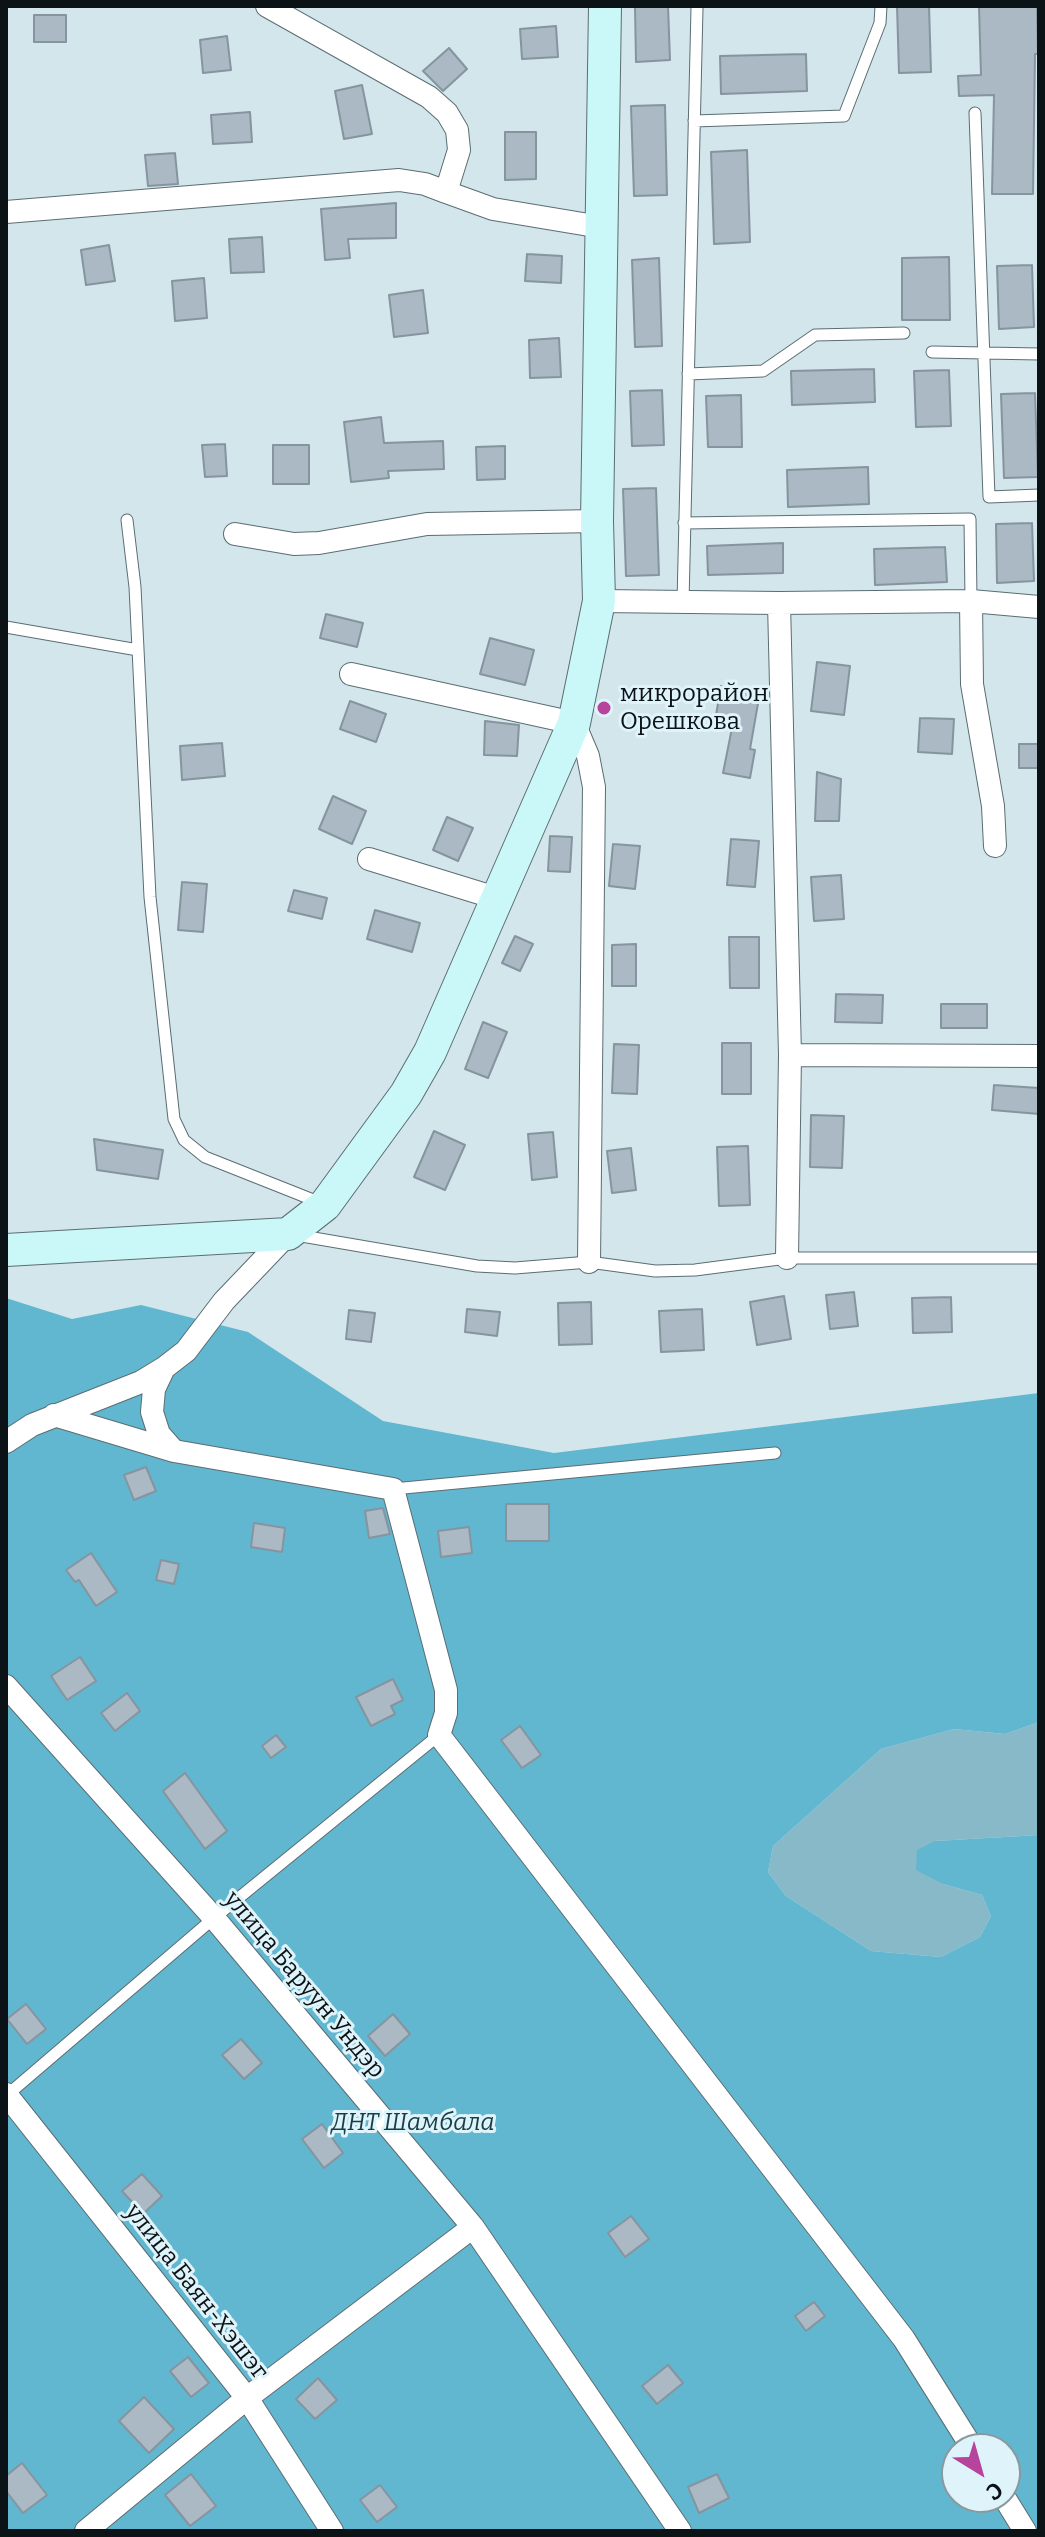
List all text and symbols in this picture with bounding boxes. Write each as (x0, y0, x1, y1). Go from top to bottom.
place label: микрорайон Орешкова (620, 680, 769, 736)
marker: микрорайон Орешкова (595, 699, 613, 717)
street label: улица Баруун Ундэр (217, 1886, 391, 2084)
park label: ДНТ Шамбала (331, 2109, 495, 2137)
street label: улица Баян-Хэшэг (118, 2198, 274, 2386)
north arrow (941, 2433, 1021, 2513)
text: С (981, 2476, 1008, 2506)

